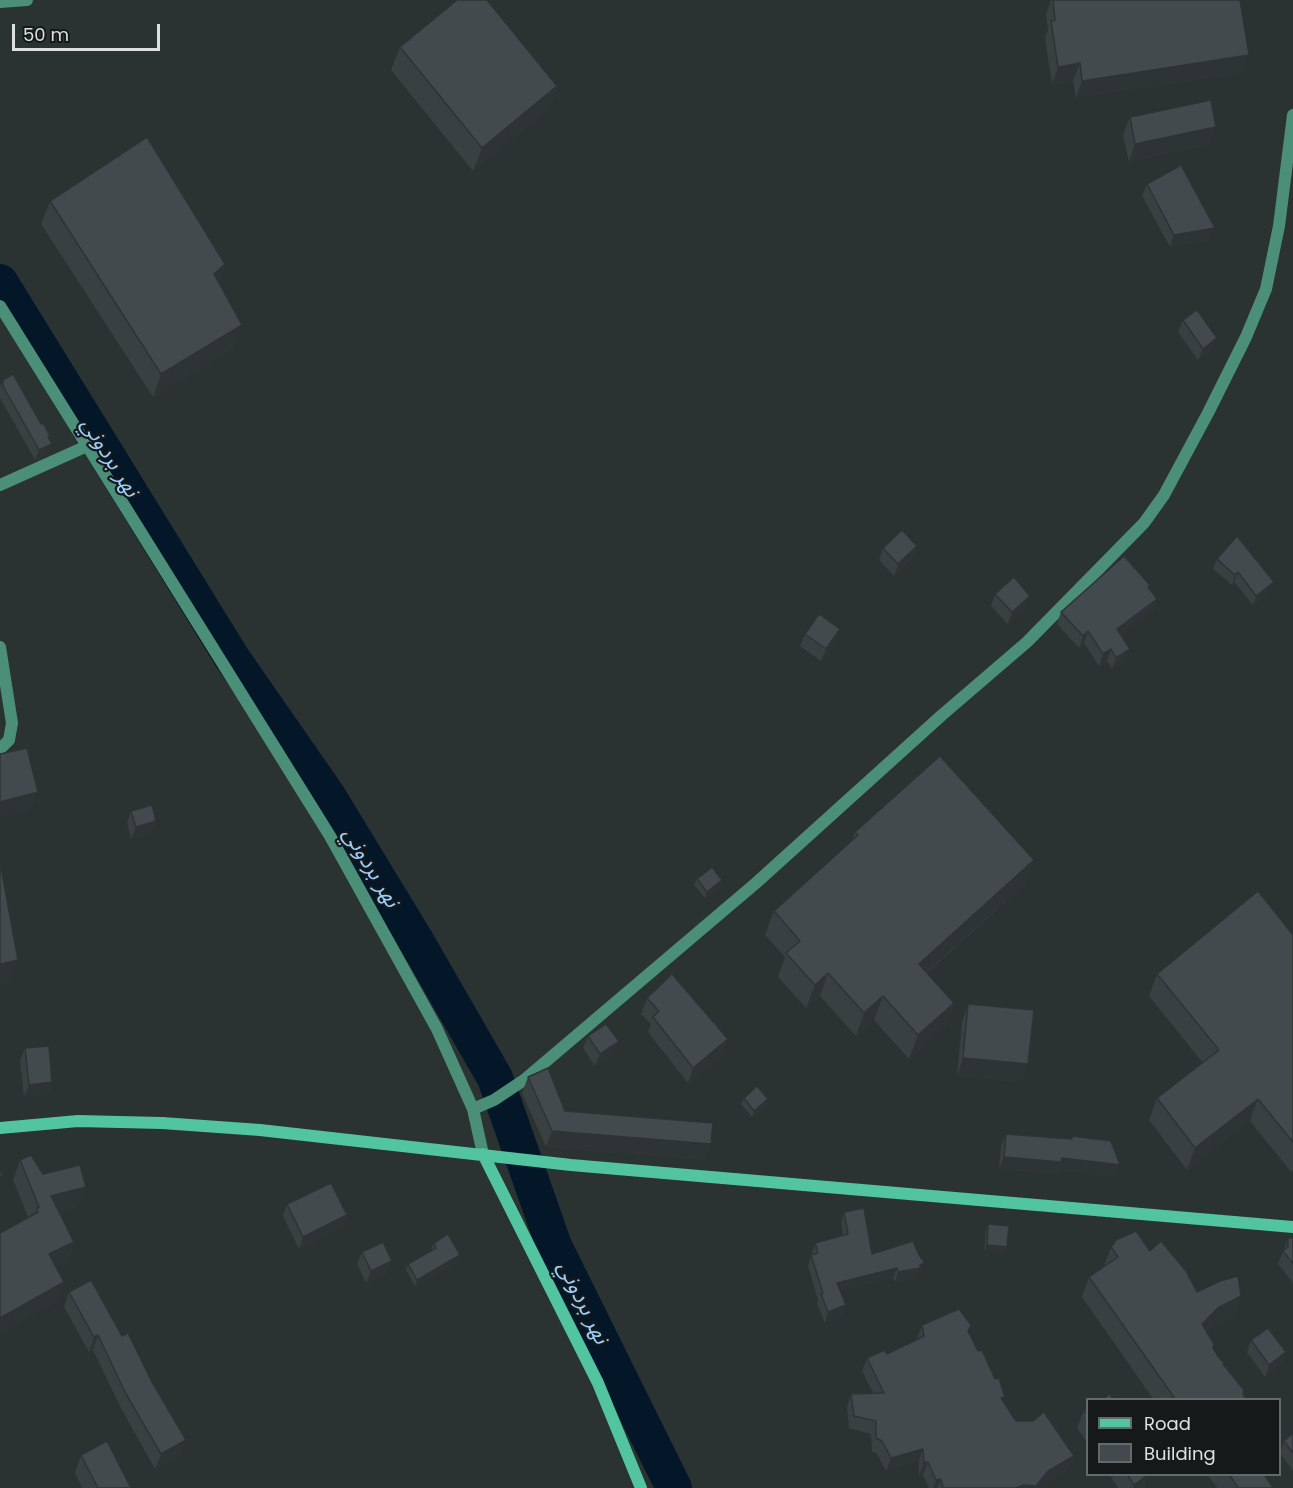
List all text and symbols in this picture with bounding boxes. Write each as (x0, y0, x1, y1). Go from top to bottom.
scale bar (15, 12, 164, 50)
text: 50 m (23, 22, 69, 47)
water label: نهر بردوني (74, 413, 144, 503)
water label: نهر بردوني (336, 823, 404, 913)
water label: نهر بردوني (551, 1257, 613, 1349)
legend (1086, 1398, 1281, 1476)
text: Road (1144, 1411, 1191, 1436)
text: Building (1144, 1441, 1216, 1466)

